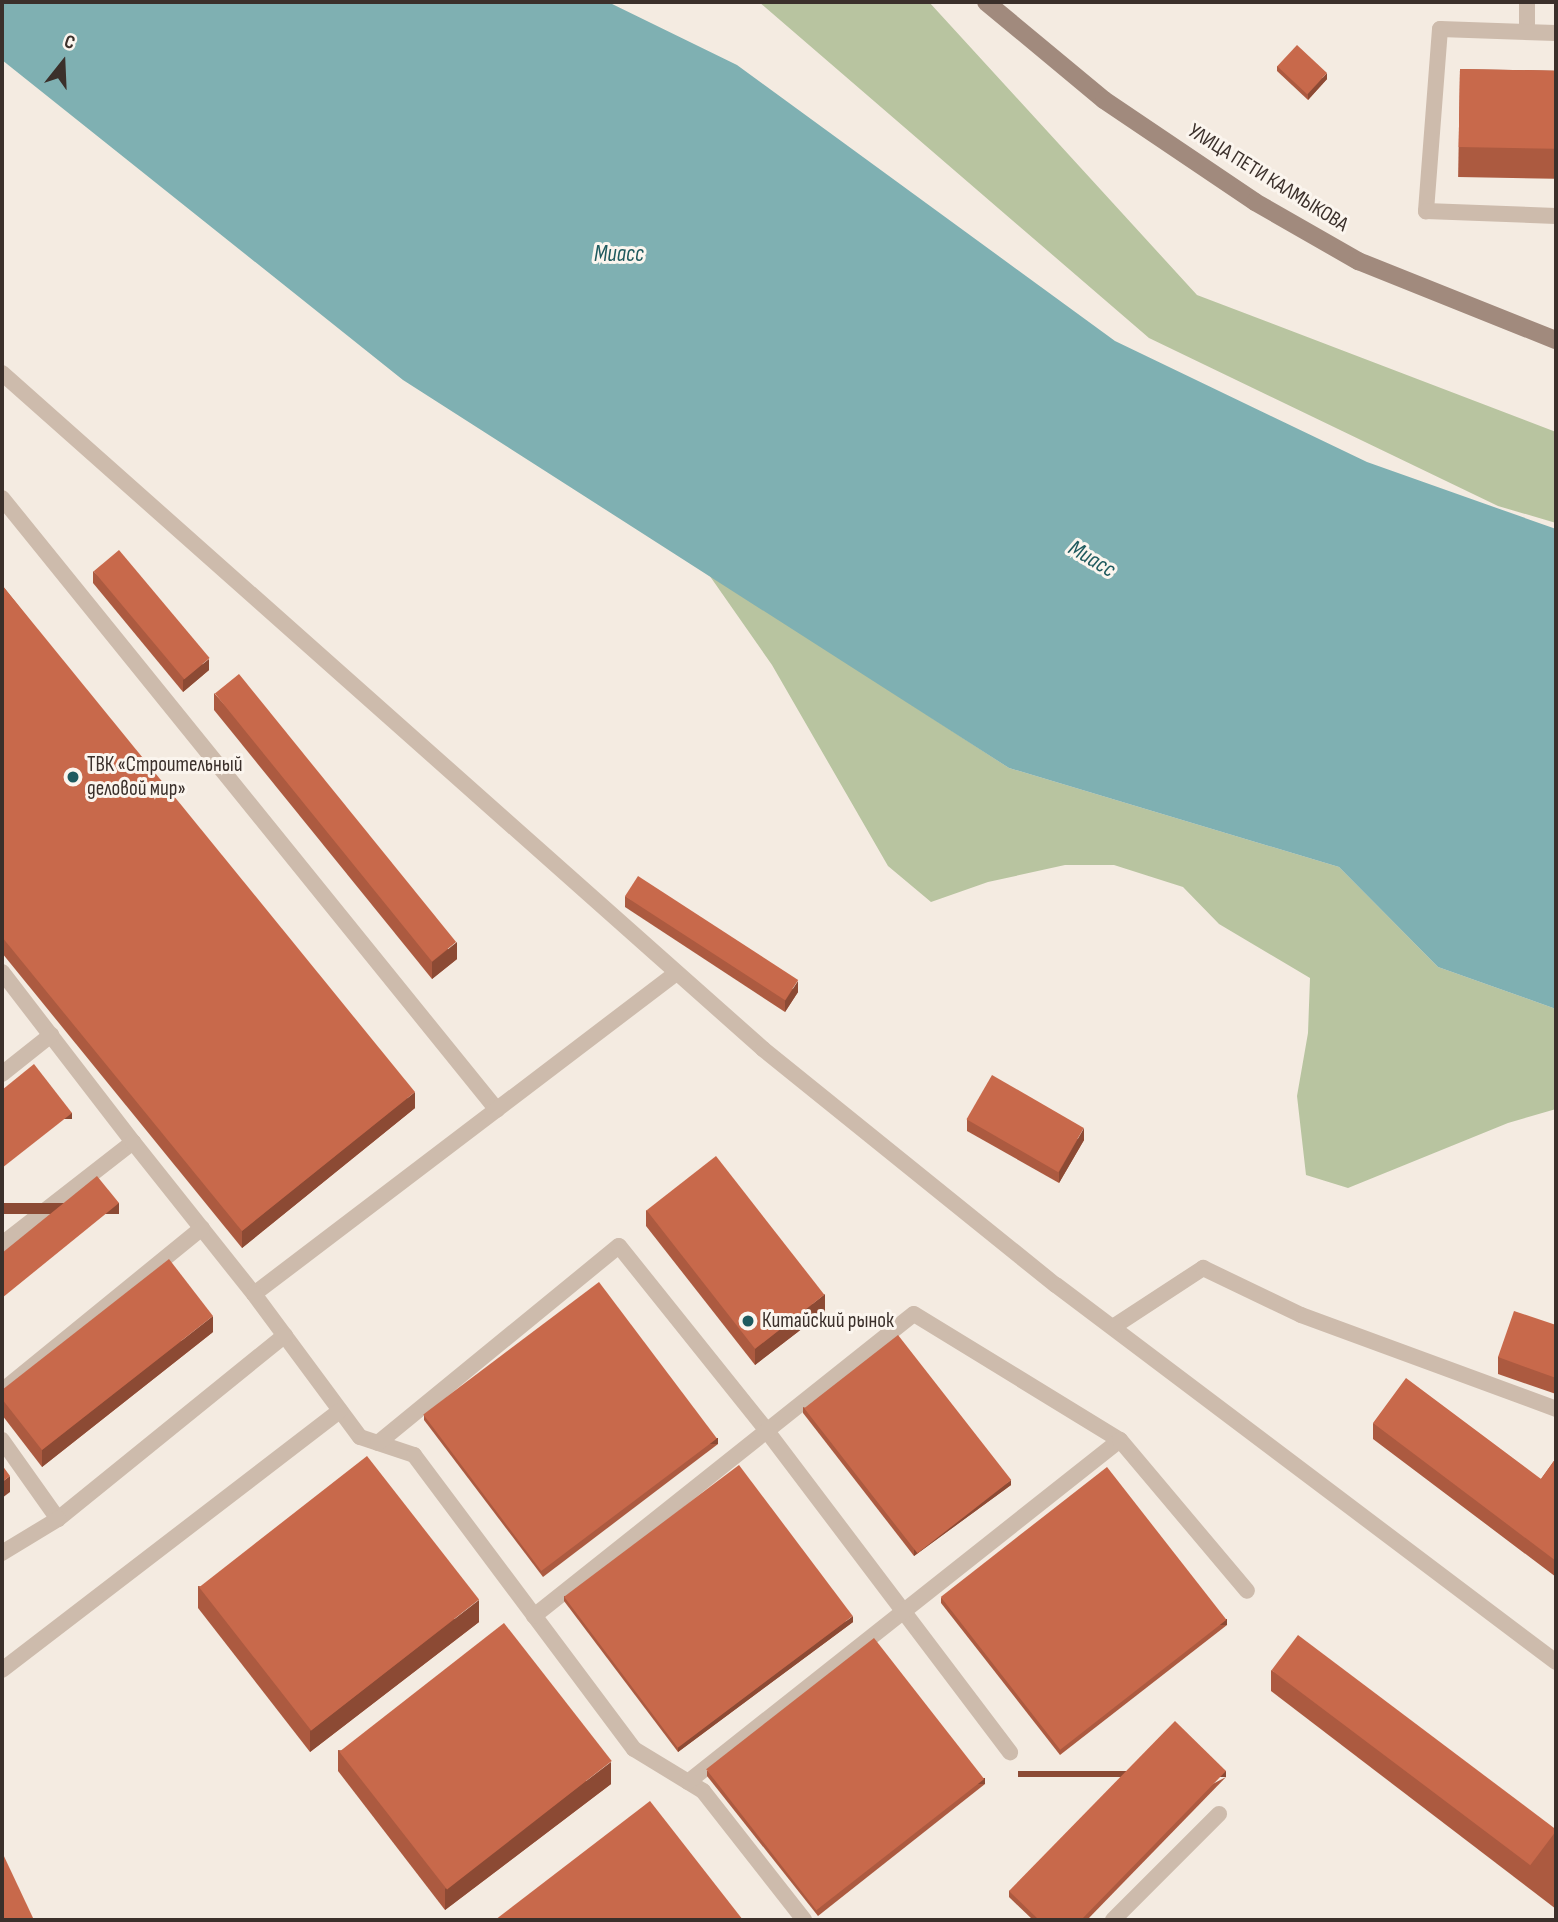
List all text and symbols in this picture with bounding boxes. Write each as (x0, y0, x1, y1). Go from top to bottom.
north arrow (28, 28, 98, 98)
text: С (61, 30, 78, 55)
street label: УЛИЦА ПЕТИ КАЛМЫКОВА (1183, 119, 1353, 237)
water label: Миасс (594, 240, 644, 268)
water label: Миасс (1063, 534, 1121, 584)
place label: ТВК «Строительный деловой мир» (87, 752, 243, 802)
marker: ТВК «Строительный деловой мир» (65, 769, 81, 785)
place label: Китайский рынок (762, 1308, 894, 1334)
marker: Китайский рынок (740, 1313, 756, 1329)

